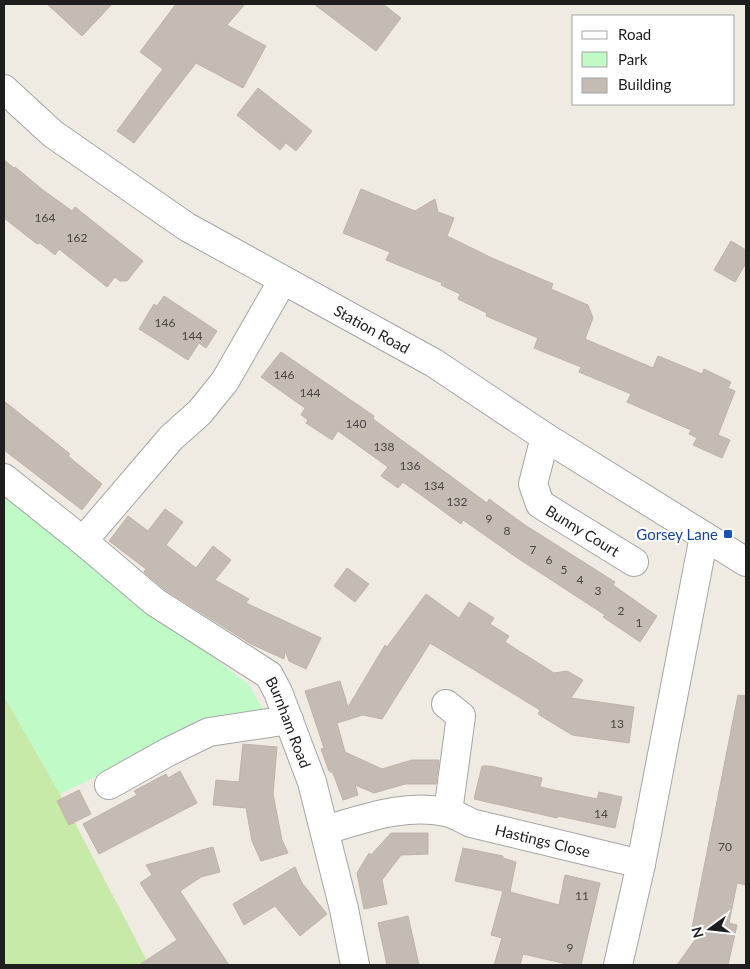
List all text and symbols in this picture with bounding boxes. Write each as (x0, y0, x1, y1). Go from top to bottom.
legend (572, 15, 735, 105)
text: Road (618, 25, 651, 43)
text: Park (618, 50, 648, 68)
text: Building (618, 75, 671, 93)
house number: 164 (35, 210, 55, 225)
house number: 162 (67, 230, 87, 245)
street label: Station Road (331, 301, 413, 357)
house number: 146 (155, 315, 175, 330)
house number: 144 (182, 328, 202, 343)
house number: 146 (274, 367, 294, 382)
house number: 144 (300, 385, 320, 400)
house number: 140 (346, 416, 366, 431)
house number: 138 (374, 439, 394, 454)
house number: 136 (400, 458, 420, 473)
house number: 134 (424, 478, 444, 493)
house number: 132 (447, 494, 467, 509)
street label: Bunny Court (543, 501, 624, 560)
house number: 9 (486, 511, 493, 526)
house number: 8 (504, 523, 511, 538)
place label: Gorsey Lane (636, 525, 718, 543)
marker: Gorsey Lane (722, 528, 734, 540)
house number: 7 (530, 542, 537, 557)
house number: 6 (546, 552, 553, 567)
house number: 5 (561, 562, 568, 577)
house number: 4 (577, 572, 584, 587)
house number: 3 (595, 583, 602, 598)
house number: 2 (618, 603, 625, 618)
house number: 1 (636, 615, 643, 630)
street label: Burnham Road (262, 673, 315, 771)
house number: 13 (610, 716, 624, 731)
house number: 14 (594, 806, 608, 821)
street label: Hastings Close (493, 820, 592, 861)
house number: 70 (718, 839, 732, 854)
house number: 11 (575, 888, 589, 903)
north arrow (685, 904, 735, 954)
text: N (687, 925, 707, 940)
house number: 9 (567, 940, 574, 955)

